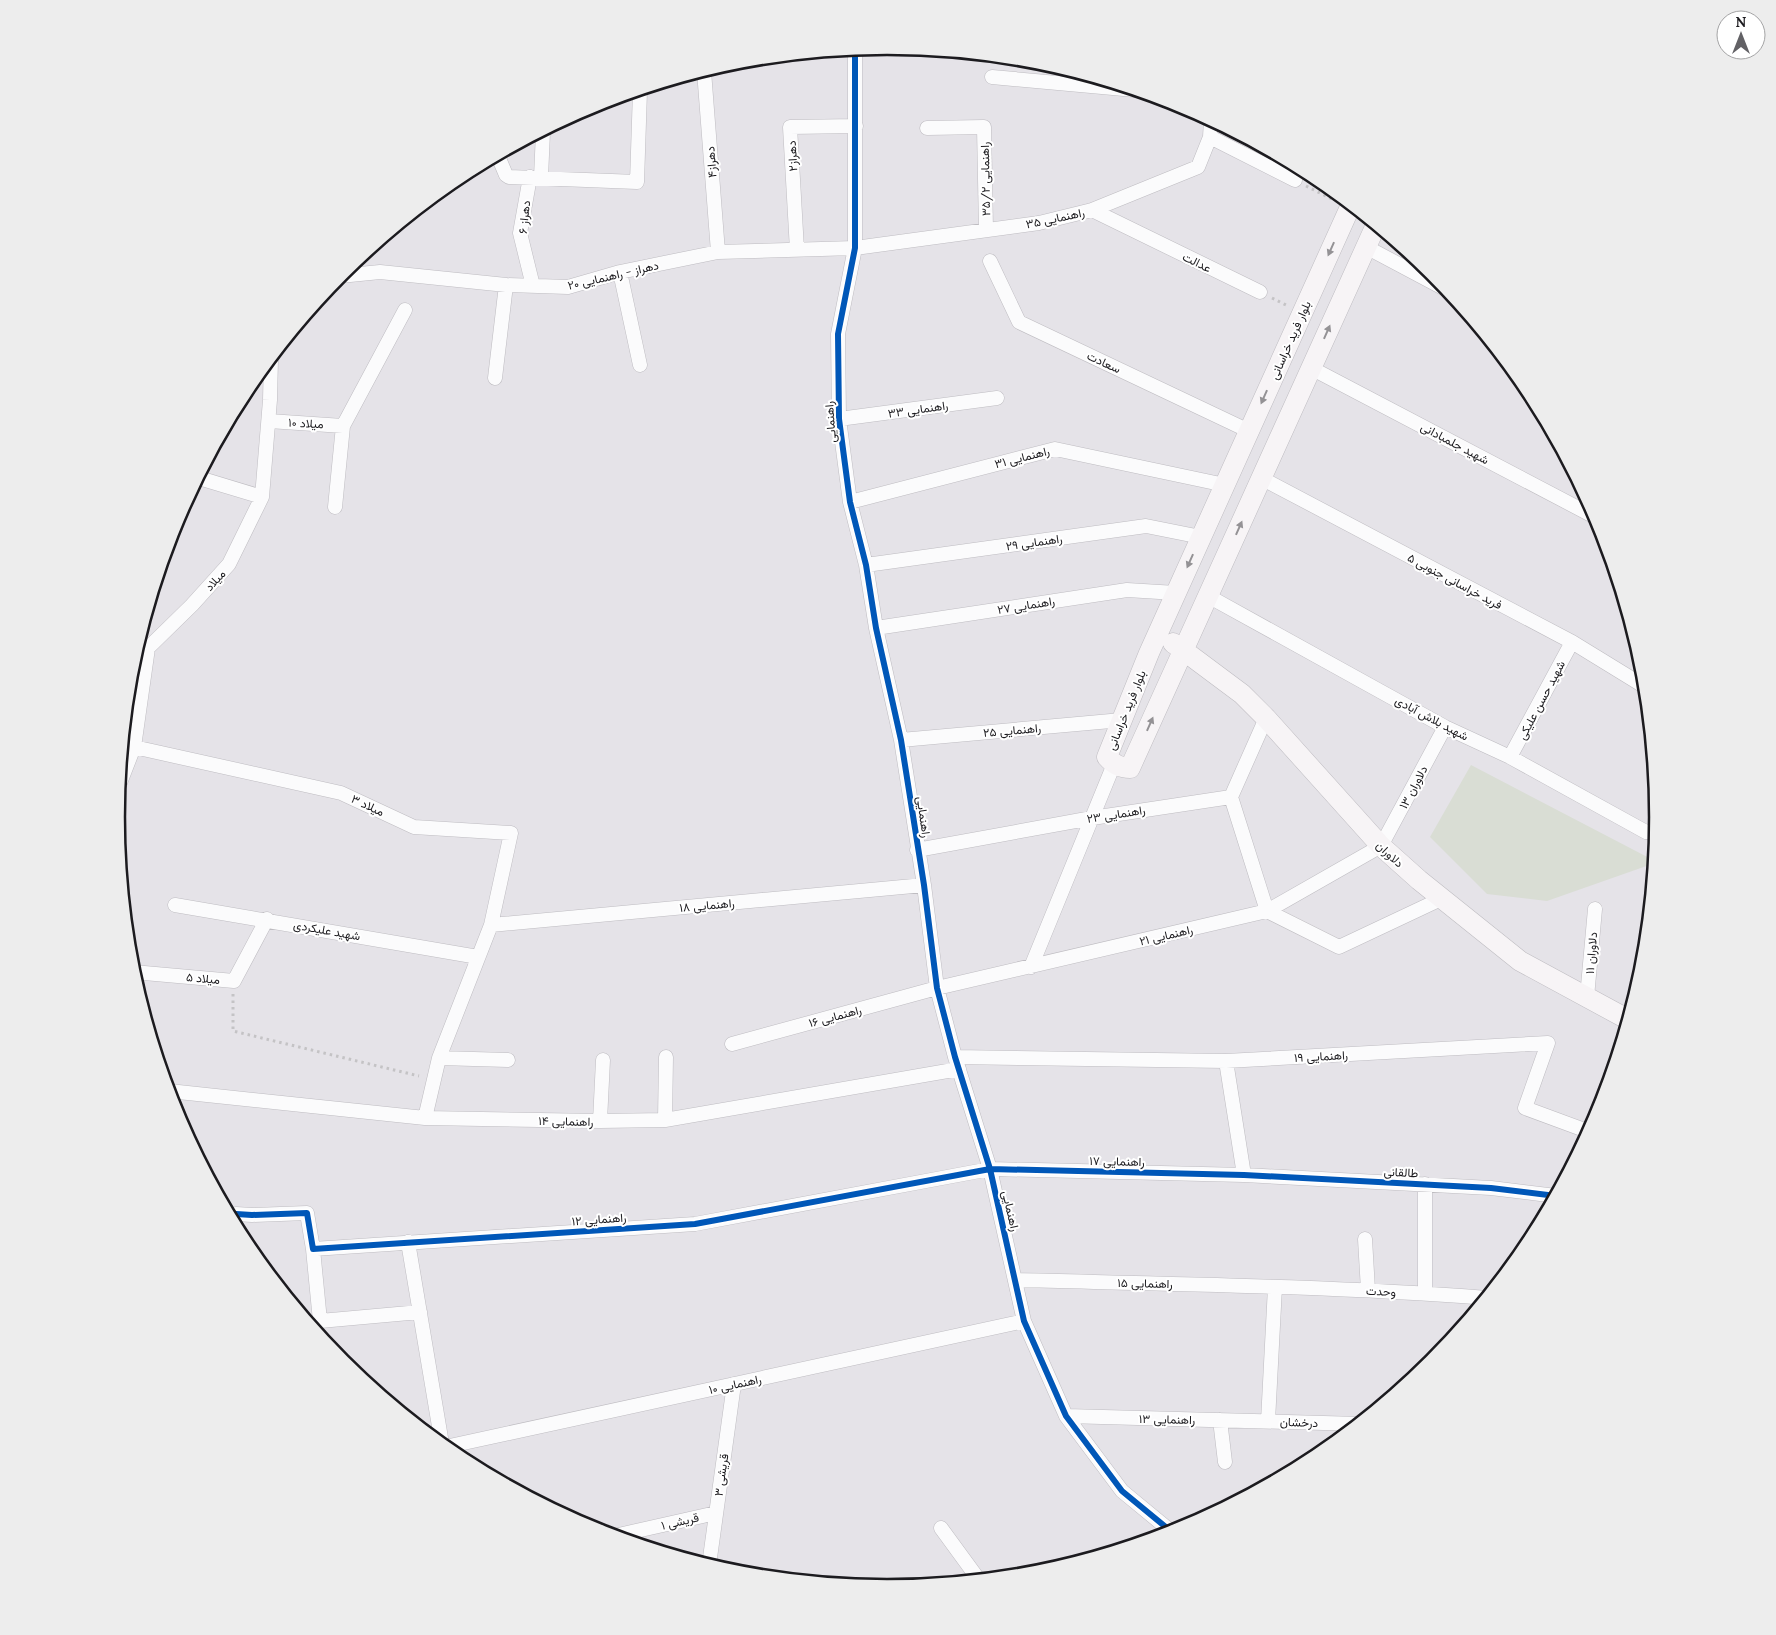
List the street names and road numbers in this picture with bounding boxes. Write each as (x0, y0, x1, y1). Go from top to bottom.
street label: دهراز۲ (784, 140, 801, 172)
street label: راهنمایی ۳۵/۲ (977, 142, 994, 216)
street label: دهراز۴ (702, 145, 721, 178)
street label: دهراز ۶ (515, 199, 534, 235)
street label: راهنمایی ۳۵ (1024, 204, 1086, 233)
street label: عدالت (1180, 249, 1214, 275)
street label: دهراز - راهنمایی ۲۰ (566, 257, 661, 294)
street label: بلوار فرید خراسانی (1266, 298, 1315, 382)
street label: سعادت (1085, 348, 1123, 376)
street label: راهنمایی ۳۳ (887, 397, 949, 422)
street label: راهنمایی (821, 401, 840, 443)
street label: میلاد ۱۰ (288, 415, 324, 431)
street label: شهید جلمبادانی (1418, 419, 1492, 468)
street label: راهنمایی ۳۱ (993, 443, 1051, 472)
street label: راهنمایی ۲۹ (1005, 531, 1063, 554)
street label: فرید خراسانی جنوبی ۵ (1405, 550, 1505, 613)
street label: میلاد (201, 566, 229, 594)
street label: راهنمایی ۲۷ (996, 593, 1056, 618)
street label: شهید حسن علیکی (1514, 658, 1569, 743)
street label: بلوار فرید خراسانی (1103, 668, 1150, 752)
street label: شهید بلاش آبادی (1392, 692, 1471, 745)
street label: راهنمایی ۲۵ (982, 720, 1042, 741)
street label: دلاوران ۱۳ (1395, 763, 1432, 812)
street label: میلاد ۳ (349, 791, 387, 819)
street label: راهنمایی (913, 795, 934, 839)
street label: راهنمایی ۲۳ (1086, 802, 1146, 827)
street label: دلاوران (1372, 838, 1407, 871)
street label: راهنمایی ۱۸ (679, 895, 735, 916)
street label: شهید علیکردی (292, 917, 362, 944)
street label: راهنمایی ۲۱ (1138, 922, 1194, 949)
street label: دلاوران ۱۱ (1582, 931, 1601, 975)
street label: میلاد ۵ (185, 969, 221, 987)
street label: راهنمایی ۱۶ (807, 1002, 863, 1031)
street label: راهنمایی ۱۹ (1294, 1047, 1348, 1066)
street label: راهنمایی ۱۴ (538, 1113, 594, 1130)
street label: راهنمایی ۱۷ (1089, 1153, 1145, 1170)
street label: طالقانی (1383, 1164, 1419, 1181)
street label: راهنمایی (998, 1189, 1023, 1233)
street label: راهنمایی ۱۲ (571, 1210, 627, 1229)
street label: راهنمایی ۱۵ (1117, 1275, 1173, 1292)
street label: وحدت (1365, 1283, 1396, 1300)
street label: راهنمایی ۱۰ (707, 1371, 763, 1398)
street label: راهنمایی ۱۳ (1139, 1411, 1195, 1428)
street label: درخشان (1280, 1414, 1319, 1431)
street label: قریشی ۳ (711, 1453, 732, 1497)
street label: قریشی ۱ (660, 1509, 701, 1534)

